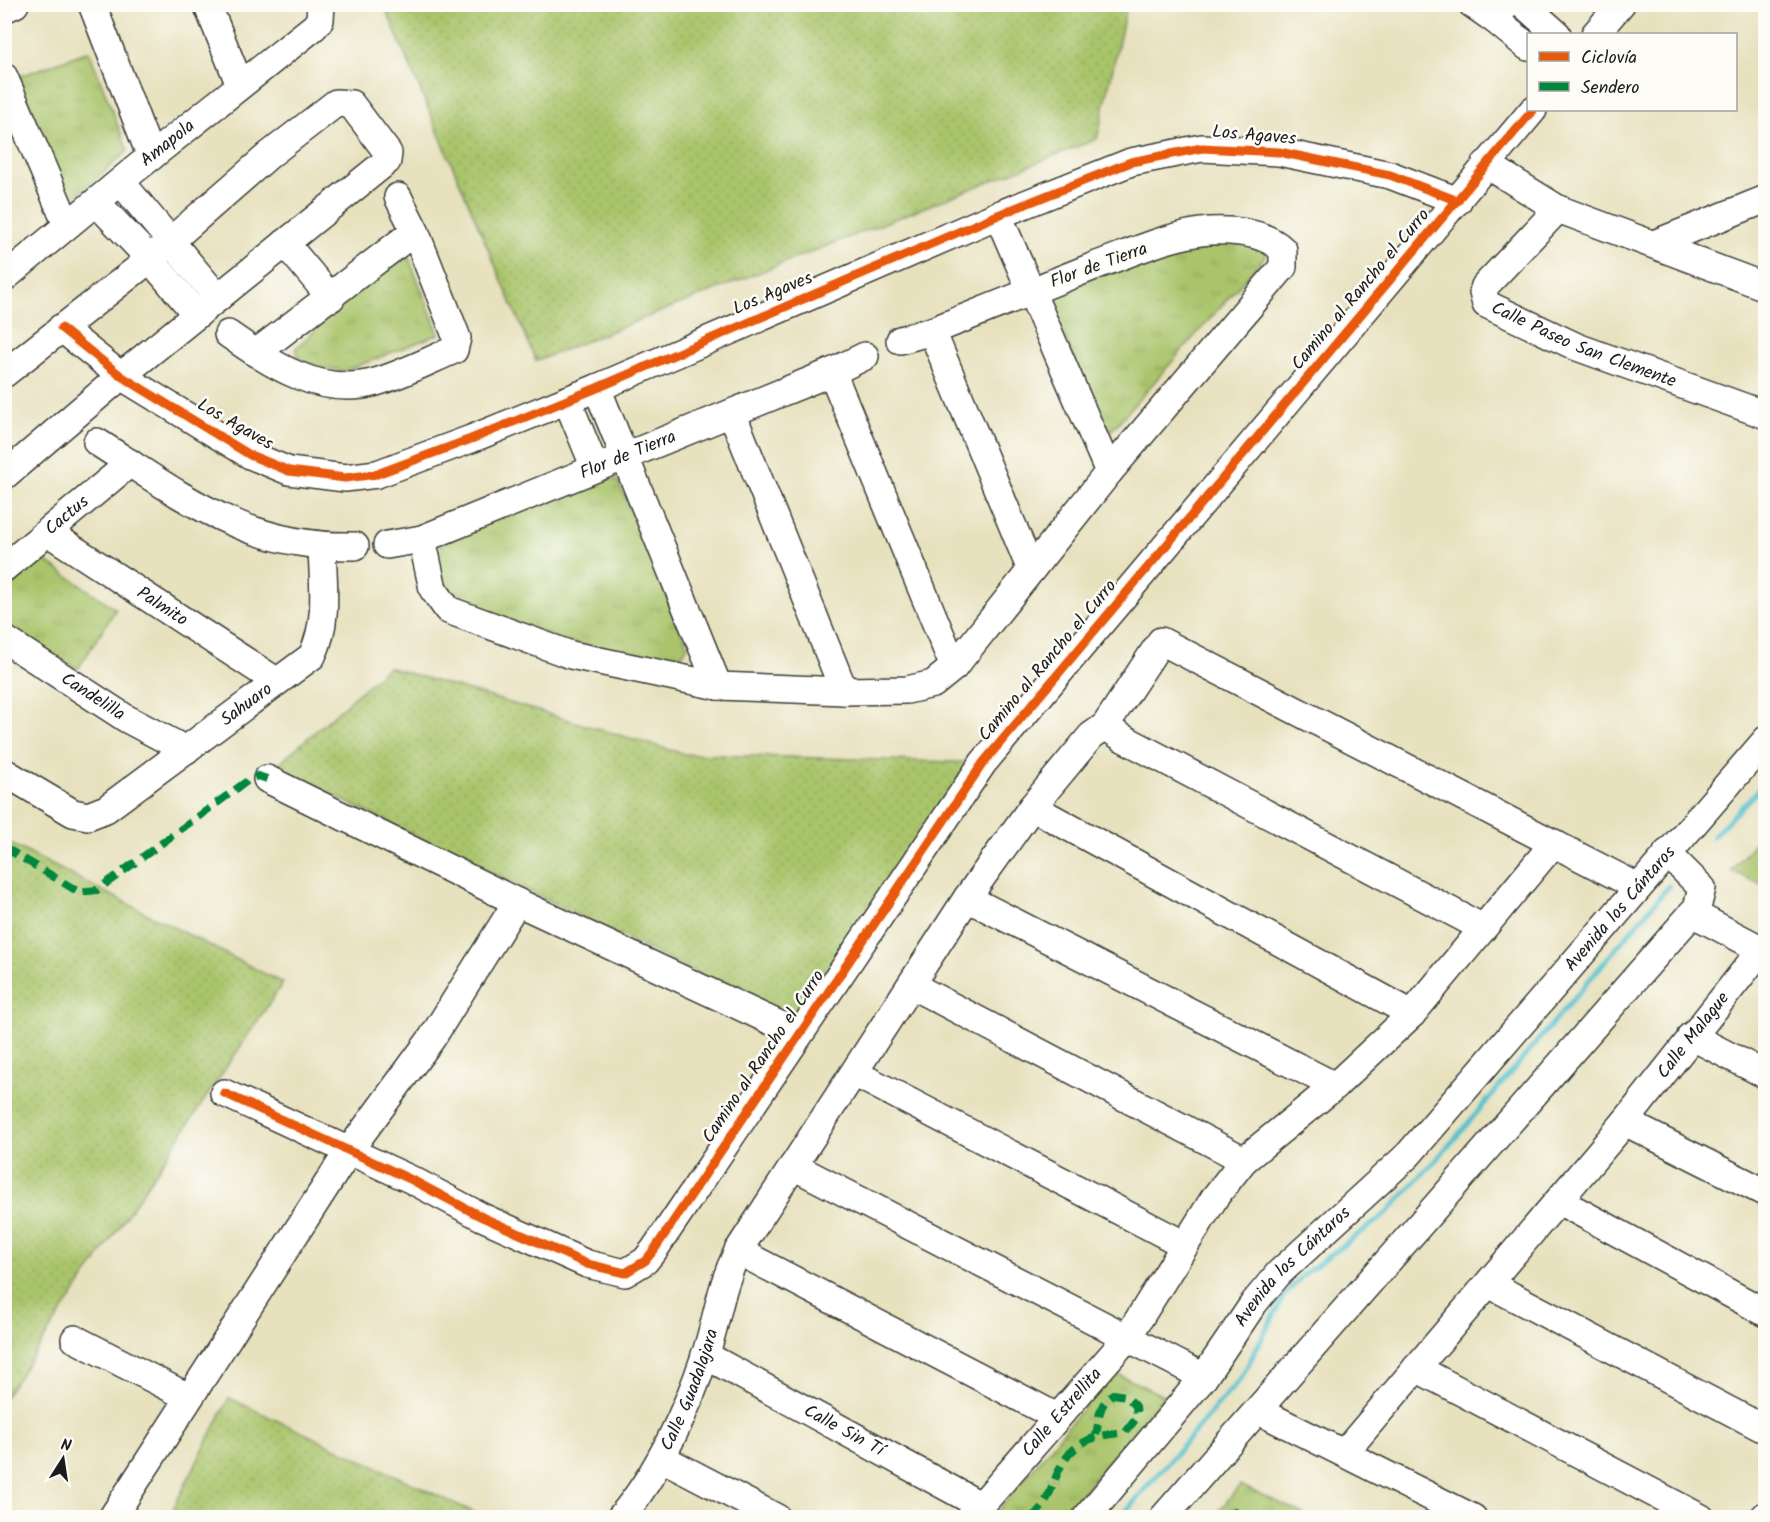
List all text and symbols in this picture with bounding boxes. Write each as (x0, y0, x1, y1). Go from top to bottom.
legend (1527, 33, 1737, 111)
text: Ciclovía (1581, 44, 1637, 73)
text: Sendero (1581, 74, 1639, 103)
street label: Amapola (134, 112, 202, 174)
street label: Los Agaves (1211, 118, 1298, 154)
street label: Camino al Rancho el Curro (1284, 203, 1438, 377)
street label: Flor de Tierra (1046, 235, 1152, 297)
street label: Los Agaves (729, 264, 818, 324)
street label: Calle Paseo San Clemente (1486, 294, 1680, 396)
street label: Los Agaves (191, 391, 279, 459)
street label: Flor de Tierra (575, 422, 681, 488)
street label: Cactus (38, 488, 96, 543)
street label: Camino al Rancho el Curro (971, 574, 1125, 748)
street label: Palmito (131, 579, 194, 634)
street label: Candelilla (55, 665, 131, 729)
street label: Sahuaro (214, 675, 279, 734)
street label: Avenida los Cántaros (1557, 839, 1683, 979)
street label: Camino al Rancho el Curro (695, 964, 833, 1150)
street label: Calle Malague (1650, 986, 1737, 1085)
street label: Avenida los Cántaros (1227, 1199, 1358, 1333)
street label: Calle Guadalajara (653, 1326, 727, 1456)
street label: Calle Estrellita (1015, 1361, 1110, 1464)
street label: Calle Sin Tí (798, 1397, 892, 1466)
north arrow (33, 1429, 93, 1489)
text: N (58, 1433, 73, 1459)

